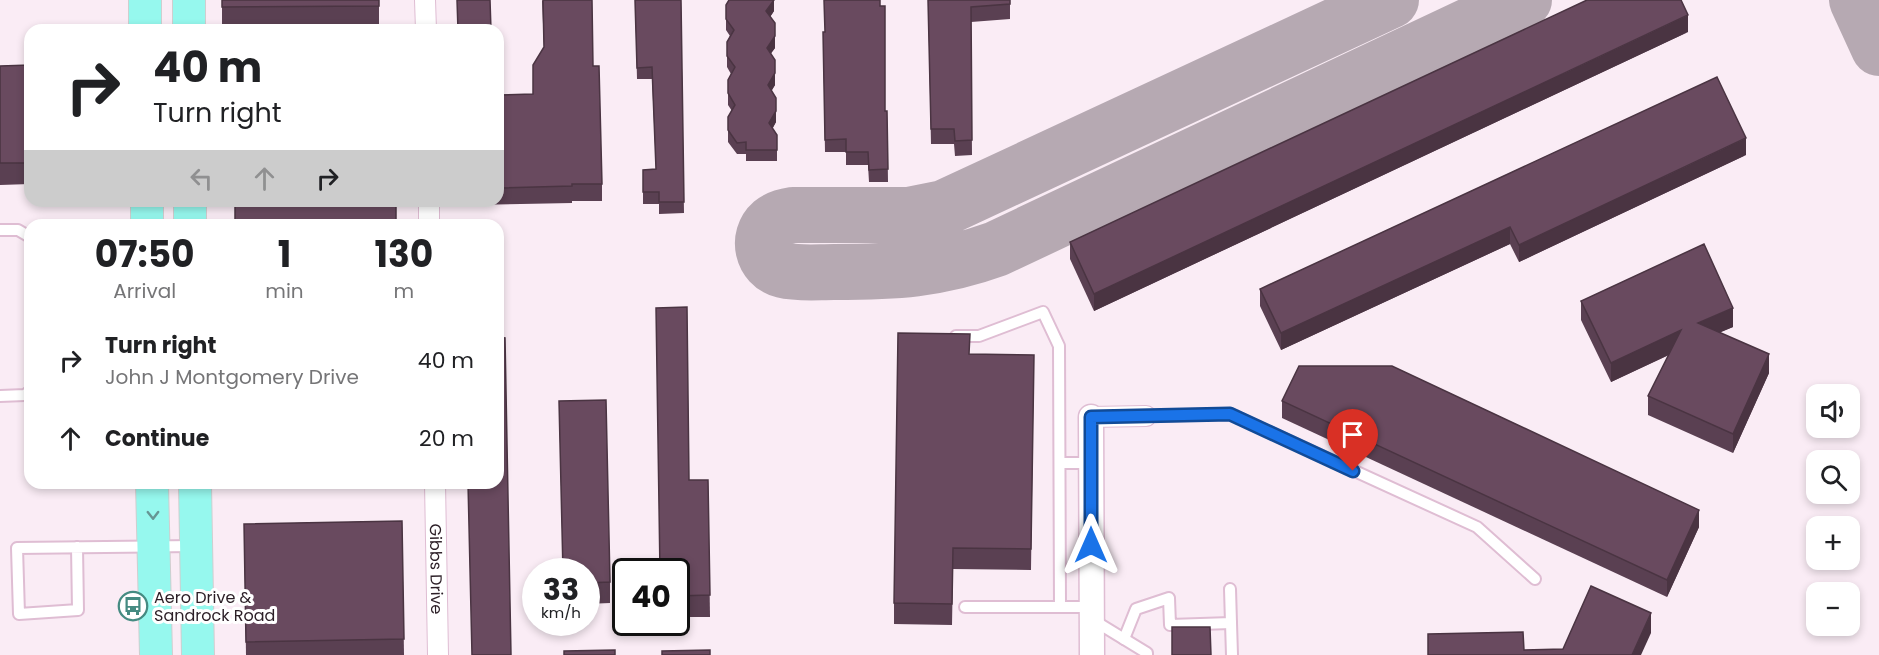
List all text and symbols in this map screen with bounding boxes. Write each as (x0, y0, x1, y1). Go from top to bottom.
text: 40 m (153, 38, 262, 97)
icon: right (54, 48, 132, 126)
text: Turn right (153, 94, 282, 131)
icon: left (185, 162, 218, 195)
icon: ahead (248, 162, 281, 195)
icon: right (311, 162, 344, 195)
text: 07:50 (95, 229, 195, 280)
text: 1 (278, 229, 291, 280)
text: 130 (374, 229, 433, 280)
text: Arrival (113, 277, 176, 305)
text: min (265, 277, 304, 305)
text: m (394, 277, 414, 305)
text: Turn right (105, 330, 216, 361)
icon: right (54, 344, 87, 377)
text: 40 m (418, 345, 474, 376)
text: John J Montgomery Drive (105, 363, 359, 391)
map controls (1806, 384, 1860, 636)
button: sound (1806, 384, 1860, 438)
pin (1327, 409, 1378, 471)
icon: arrive (1336, 418, 1369, 451)
icon: ahead (54, 422, 87, 455)
text: Continue (105, 423, 209, 454)
text: 20 m (419, 423, 474, 454)
button: search (1806, 450, 1860, 504)
one-way arrow (147, 510, 159, 519)
position arrow (1059, 513, 1123, 577)
button: + (1806, 516, 1860, 570)
street label: Gibbs Drive (424, 523, 449, 615)
speed limit sign: 40 (612, 558, 690, 636)
text: 33 (543, 568, 579, 611)
button: − (1806, 582, 1860, 636)
place label: Aero Drive & Sandrock Road (154, 586, 275, 627)
bus stop icon: Aero Drive & Sandrock Road (117, 590, 149, 622)
text: km/h (541, 602, 581, 623)

